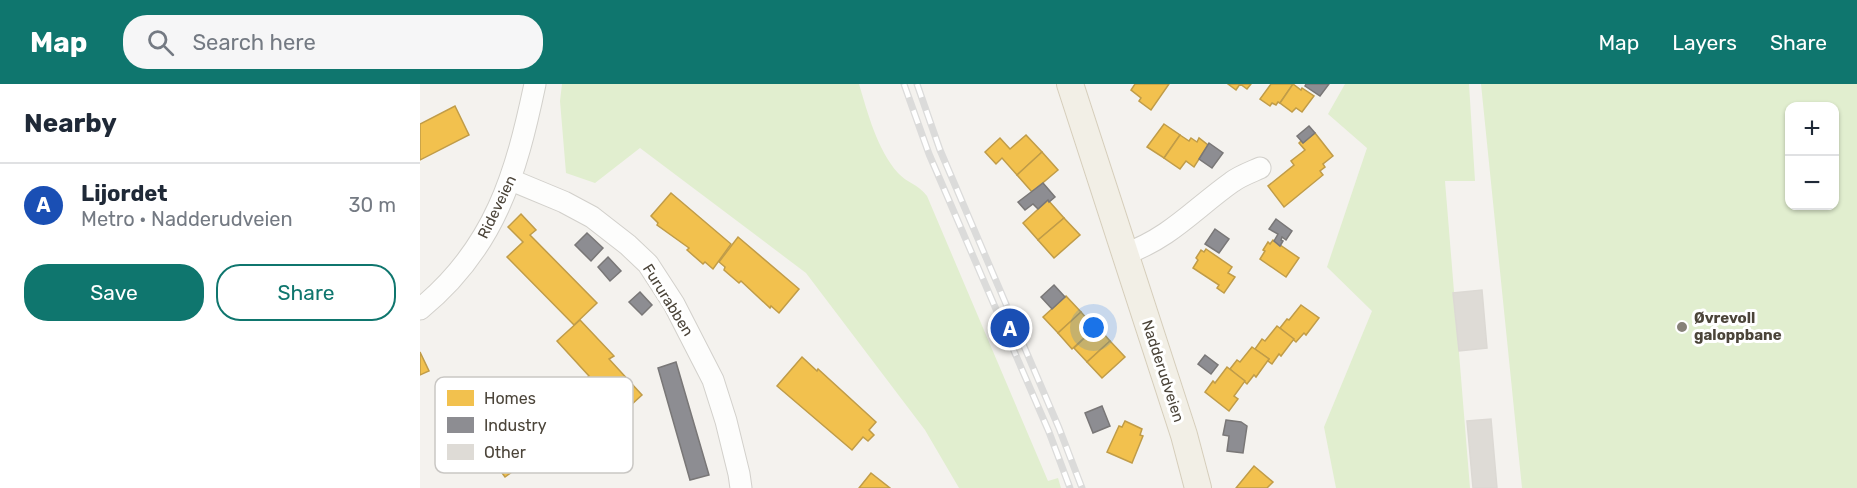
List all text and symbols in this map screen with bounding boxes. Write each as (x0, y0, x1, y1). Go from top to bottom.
search box (123, 15, 543, 69)
text: Map (30, 26, 87, 59)
icon: search (144, 26, 177, 59)
text: Search here (192, 29, 316, 56)
text: Map (1598, 30, 1639, 55)
text: Layers (1672, 30, 1737, 55)
text: Share (1770, 30, 1827, 55)
map controls (1785, 102, 1839, 210)
button: + (1785, 102, 1839, 156)
text: Nearby (24, 108, 117, 139)
button: − (1785, 156, 1839, 210)
street label: Rideveien (474, 172, 520, 242)
text: Lijordet (81, 180, 168, 207)
text: A (36, 193, 51, 217)
text: 30 m (349, 193, 396, 217)
text: Metro · Nadderudveien (81, 207, 293, 231)
street label: Fururabben (639, 261, 697, 339)
button: Save (24, 264, 204, 321)
button: Share (216, 264, 396, 321)
pin: A (990, 306, 1030, 350)
place label: Øvrevoll galoppbane (1694, 309, 1782, 344)
your location (1079, 313, 1108, 342)
street label: Nadderudveien (1138, 318, 1188, 424)
marker: Øvrevoll galoppbane (1675, 320, 1689, 334)
legend (435, 377, 633, 473)
text: Homes (484, 389, 536, 408)
text: Industry (484, 416, 547, 435)
text: Other (484, 443, 526, 462)

